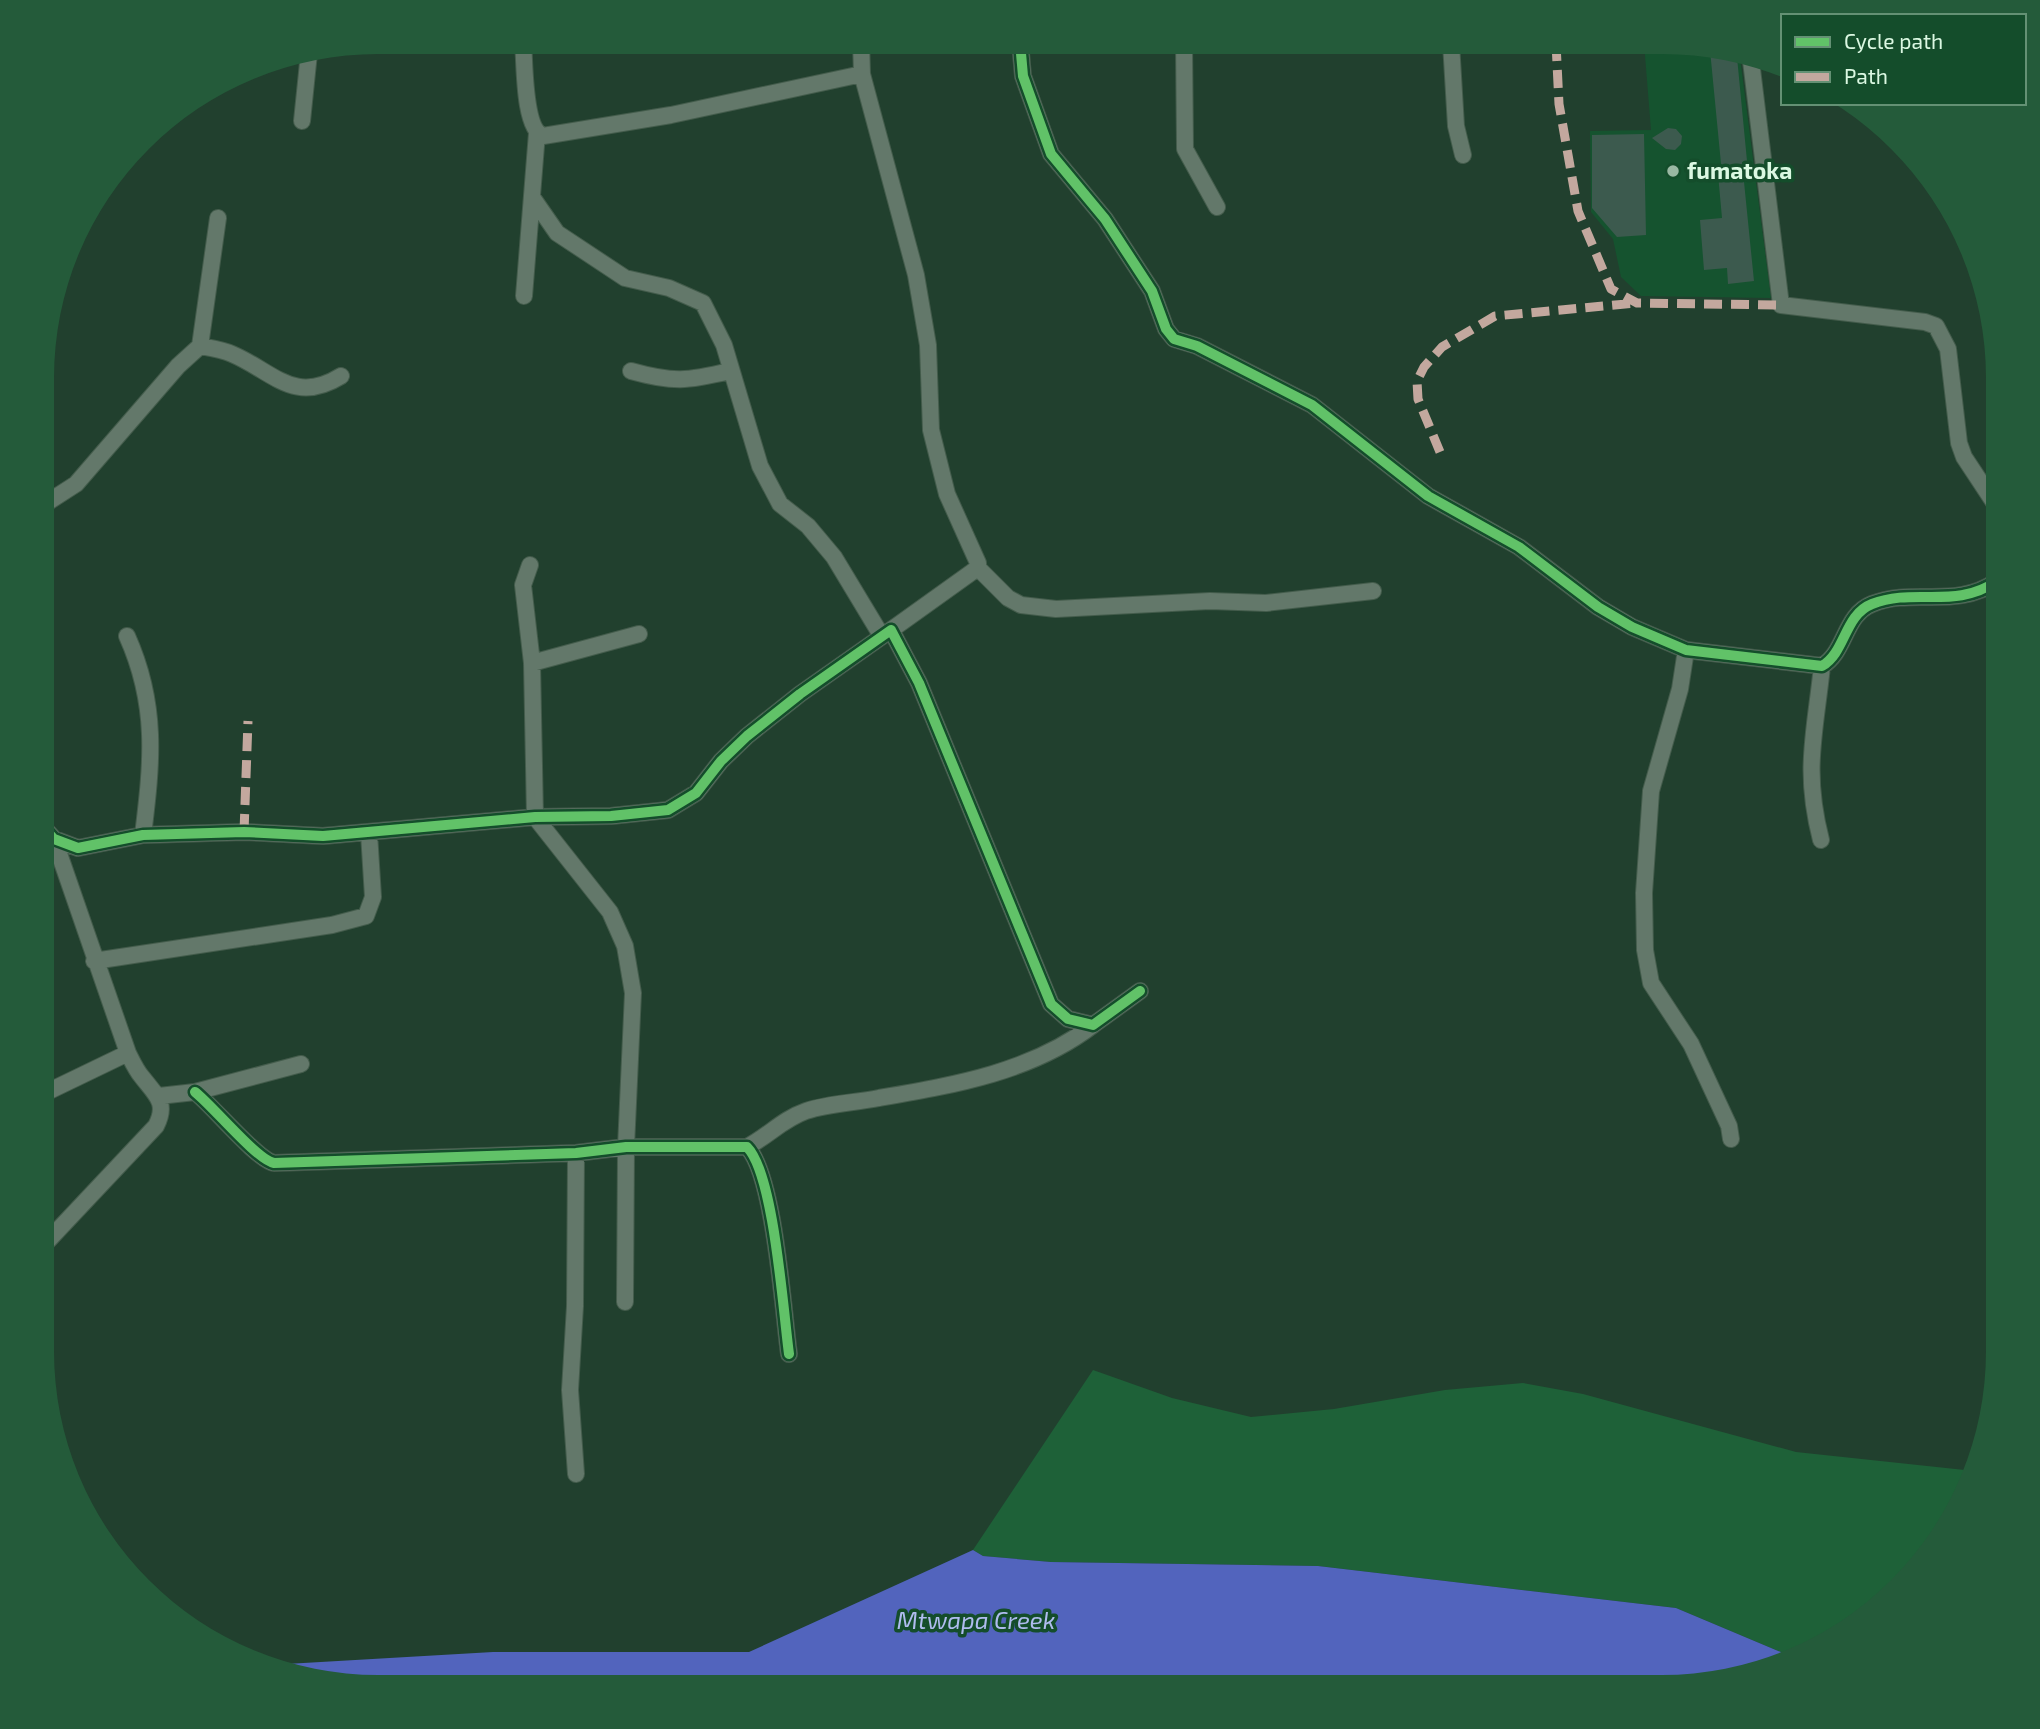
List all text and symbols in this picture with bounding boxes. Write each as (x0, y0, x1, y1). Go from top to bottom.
legend (1781, 14, 2026, 105)
text: Cycle path (1844, 28, 1943, 53)
text: Path (1844, 63, 1888, 88)
place label: fumatoka (1687, 156, 1792, 184)
marker: fumatoka (1665, 163, 1681, 179)
water label: Mtwapa Creek (897, 1605, 1055, 1634)

